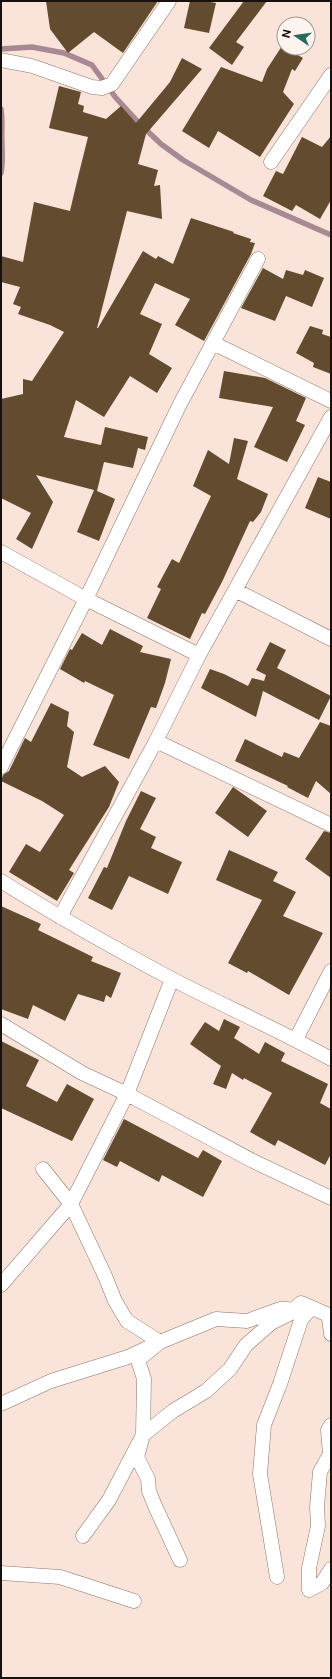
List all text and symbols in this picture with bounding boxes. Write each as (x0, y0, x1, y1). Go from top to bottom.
north arrow (276, 16, 316, 56)
text: N (279, 28, 293, 39)

